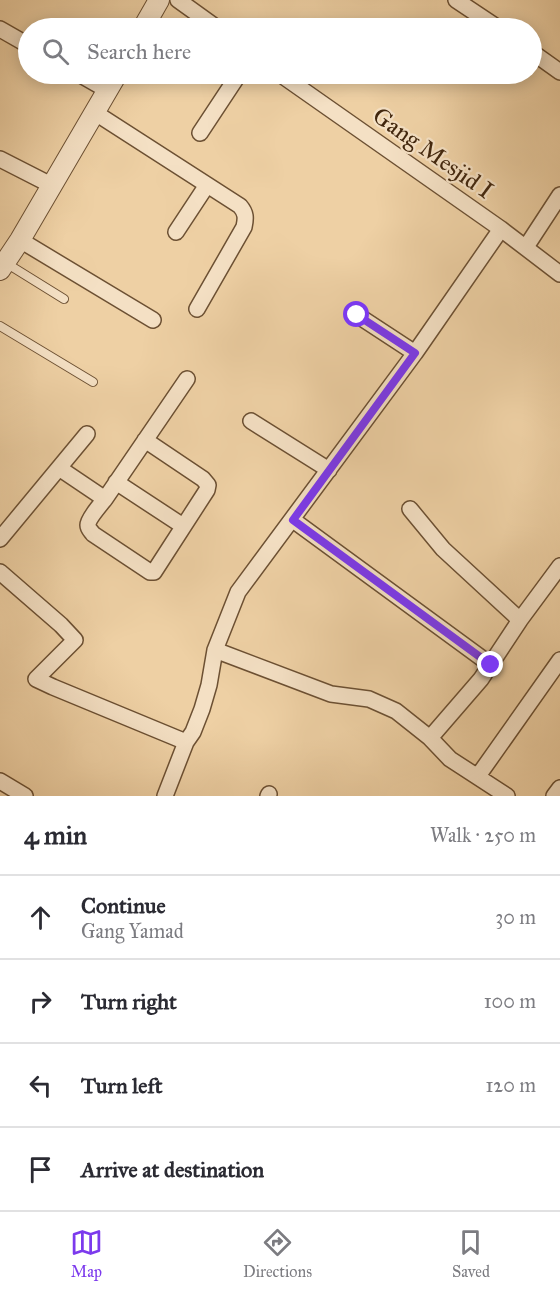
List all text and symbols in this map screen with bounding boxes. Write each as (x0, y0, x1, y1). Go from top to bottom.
search box (18, 18, 542, 84)
icon: search (39, 35, 72, 68)
text: Search here (87, 38, 191, 65)
street label: Gang Mesjid I (367, 101, 499, 205)
route start (343, 301, 369, 327)
route end (477, 651, 503, 677)
text: 4 min (24, 819, 87, 851)
text: Walk · 250 m (430, 823, 536, 847)
text: Continue (81, 892, 166, 919)
icon: ahead (24, 901, 57, 934)
text: 30 m (495, 905, 536, 929)
text: Gang Yamad (81, 919, 184, 943)
icon: right (24, 985, 57, 1018)
text: Turn right (81, 988, 177, 1015)
text: 100 m (484, 989, 536, 1013)
icon: left (24, 1069, 57, 1102)
text: Turn left (81, 1072, 163, 1099)
text: 120 m (485, 1073, 536, 1097)
icon: arrive (24, 1153, 57, 1186)
text: Arrive at destination (81, 1156, 264, 1183)
tab: Map (70, 1226, 103, 1281)
tab: Directions (243, 1226, 312, 1281)
tab: Saved (452, 1226, 490, 1281)

